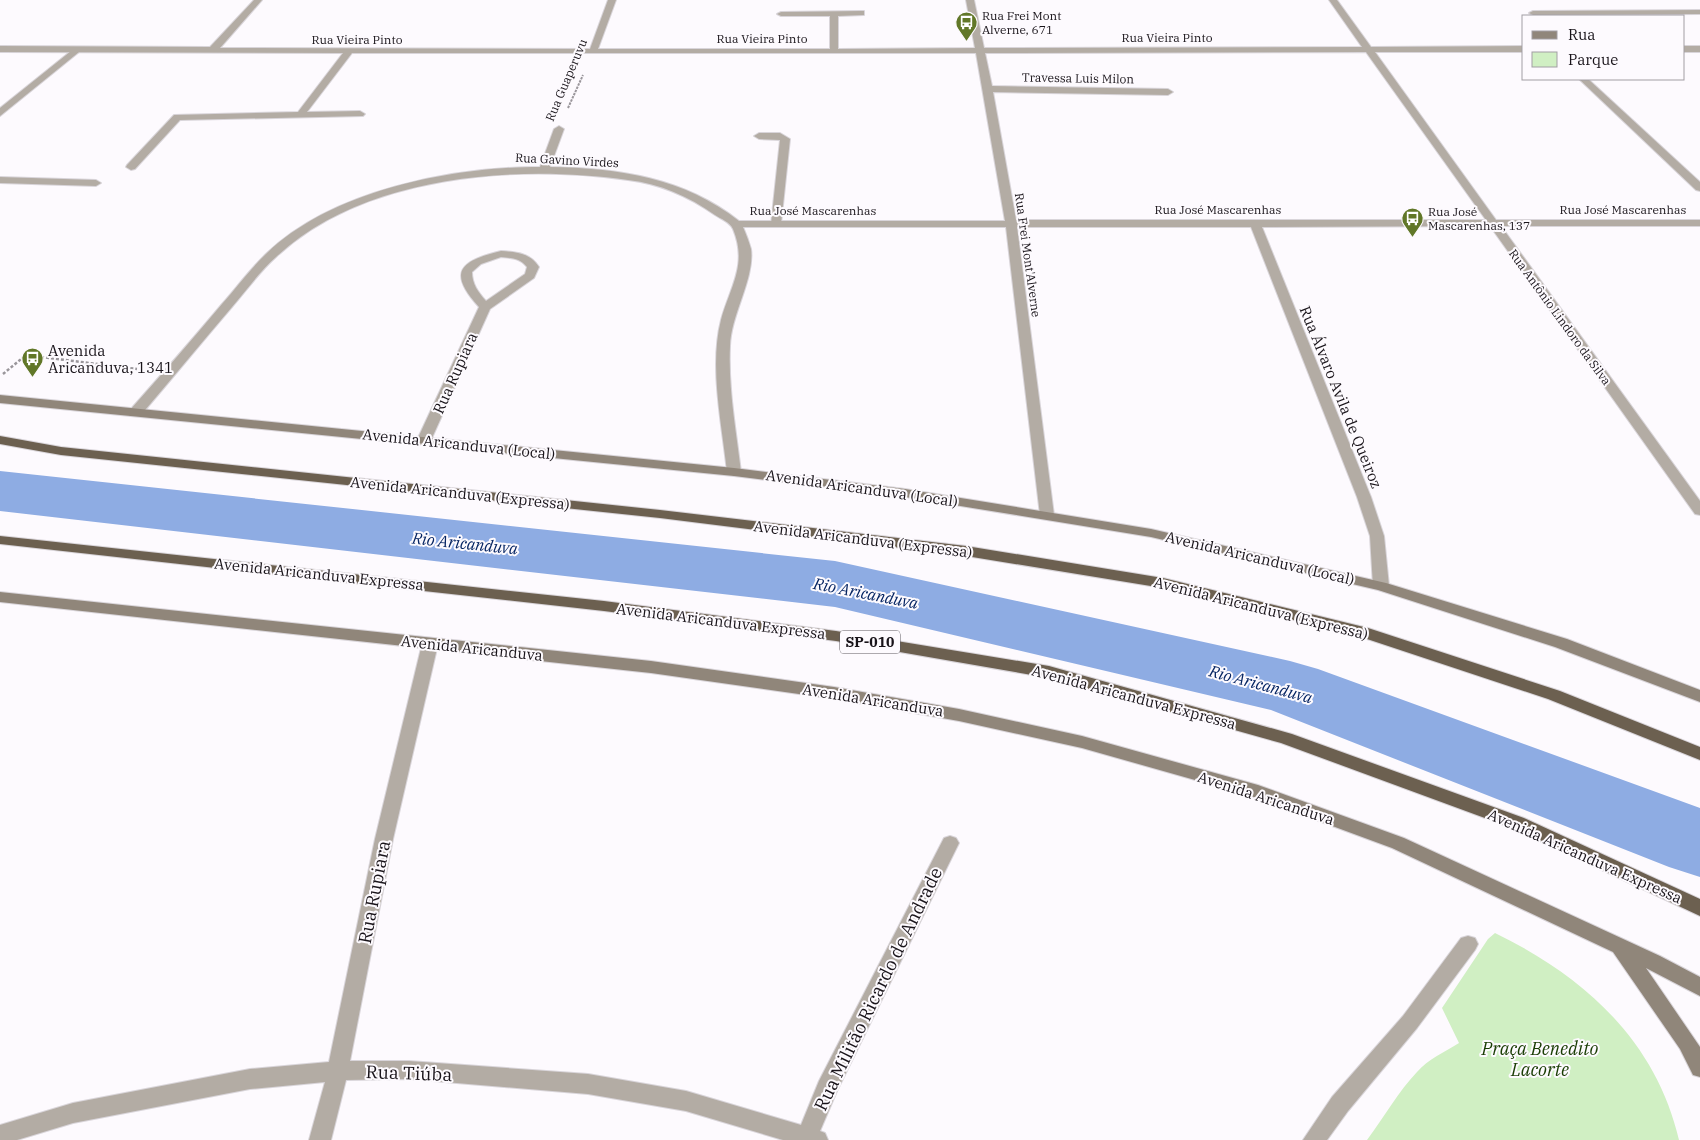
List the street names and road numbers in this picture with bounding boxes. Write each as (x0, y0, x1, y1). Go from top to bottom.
street label: Rua Vieira Pinto (1121, 30, 1213, 45)
street label: Rua Vieira Pinto (716, 31, 808, 46)
street label: Rua Vieira Pinto (311, 32, 403, 47)
street label: Rua Guaperuvu (542, 36, 590, 123)
street label: Travessa Luis Milon (1022, 70, 1135, 86)
street label: Rua Gavino Virdes (515, 150, 619, 170)
street label: Rua Frei Mont'Alverne (1012, 192, 1044, 318)
street label: Rua José Mascarenhas (1155, 202, 1282, 217)
street label: Rua José Mascarenhas (1560, 202, 1687, 217)
street label: Rua José Mascarenhas (750, 203, 877, 218)
street label: Rua Antônio Lindoro da Silva (1506, 246, 1615, 388)
street label: Rua Álvaro Avila de Queiroz (1296, 303, 1386, 491)
street label: Rua Rupiara (429, 329, 481, 417)
street label: Avenida Aricanduva (Local) (362, 424, 556, 464)
street label: Avenida Aricanduva (Local) (765, 465, 959, 511)
street label: Avenida Aricanduva (Expressa) (349, 472, 571, 514)
street label: Avenida Aricanduva (Expressa) (752, 516, 974, 562)
street label: Avenida Aricanduva (Local) (1163, 527, 1357, 589)
street label: Avenida Aricanduva Expressa (213, 554, 425, 594)
street label: Avenida Aricanduva (Expressa) (1152, 572, 1370, 644)
street label: Avenida Aricanduva Expressa (615, 599, 827, 643)
road number: SP-010 (840, 630, 900, 654)
street label: Avenida Aricanduva (400, 631, 544, 665)
street label: Avenida Aricanduva Expressa (1030, 661, 1238, 733)
street label: Avenida Aricanduva (801, 679, 945, 721)
street label: Avenida Aricanduva (1195, 767, 1337, 829)
street label: Avenida Aricanduva Expressa (1485, 804, 1685, 908)
street label: Rua Rupiara (353, 838, 395, 946)
street label: Rua Militão Ricardo de Andrade (809, 863, 947, 1115)
street label: Rua Tiúba (365, 1060, 453, 1086)

